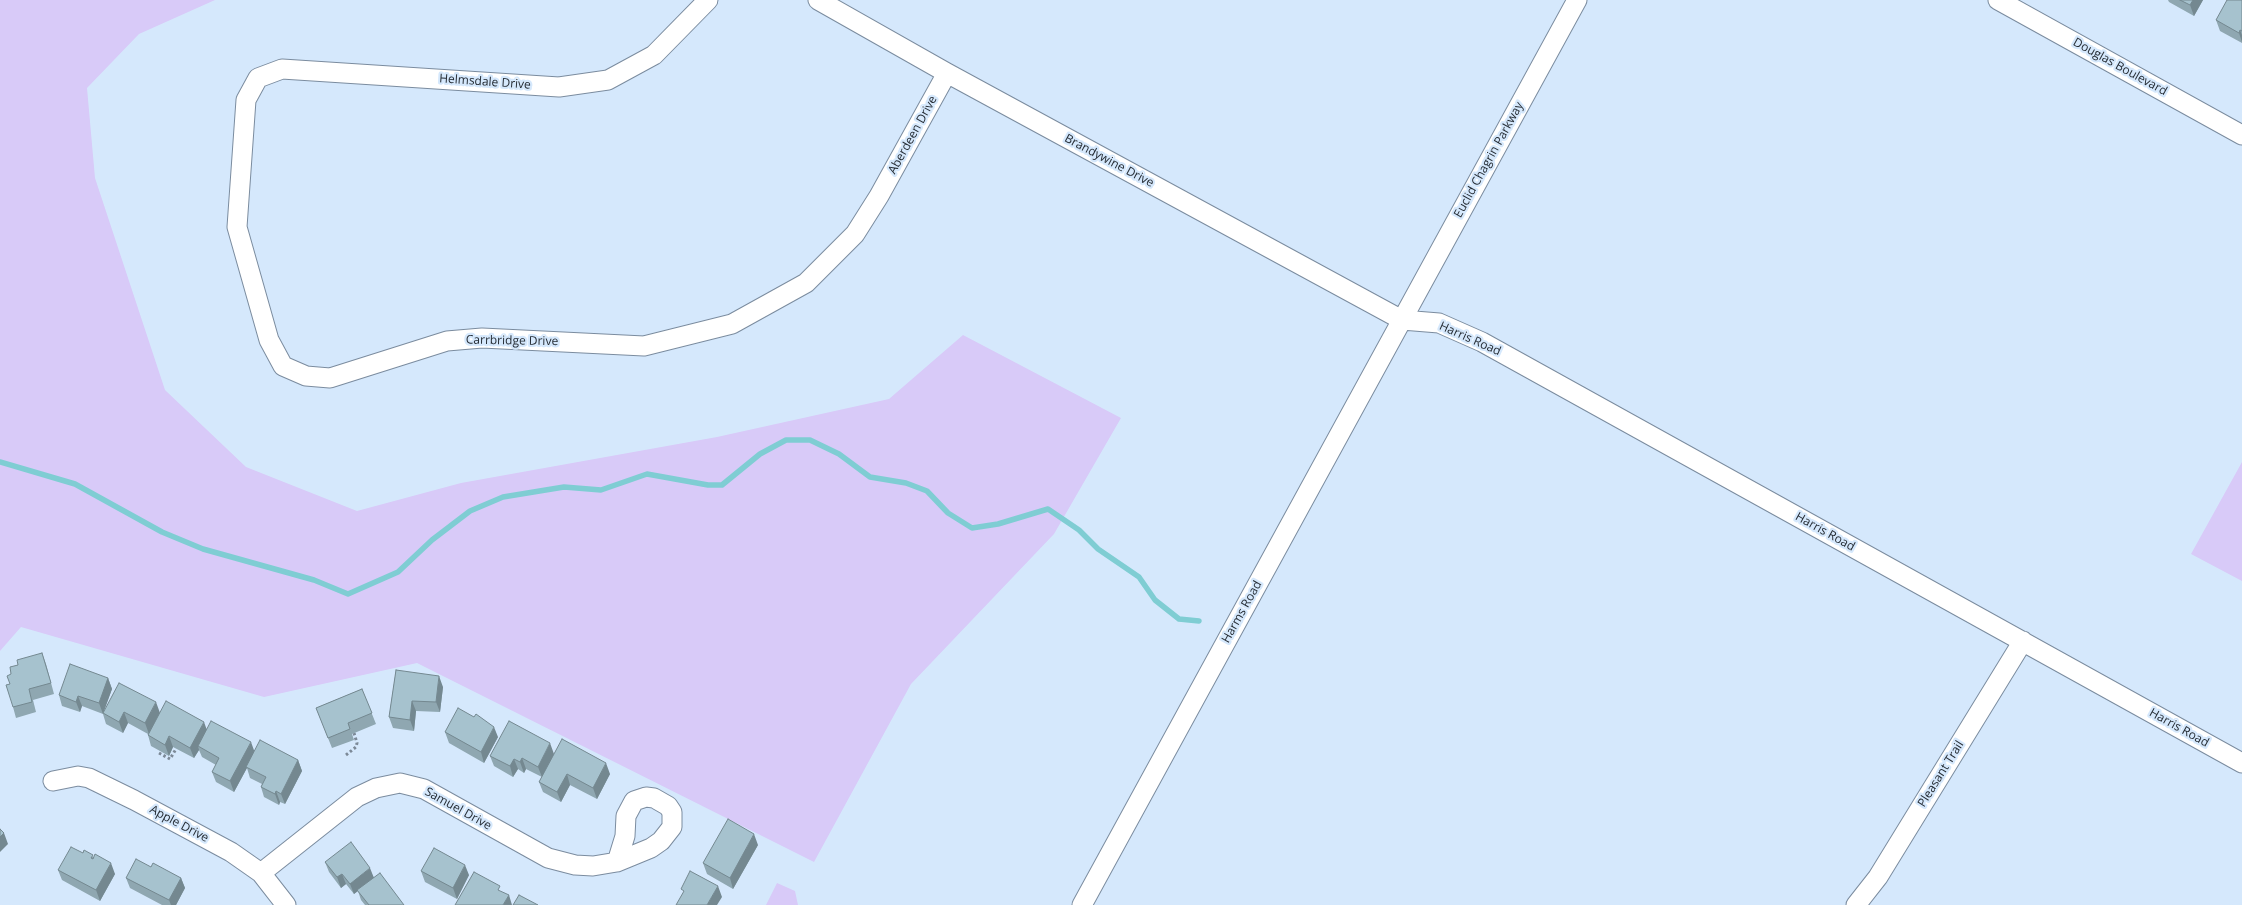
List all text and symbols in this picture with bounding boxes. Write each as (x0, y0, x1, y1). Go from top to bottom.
street label: Douglas Boulevard (2070, 35, 2170, 99)
street label: Helmsdale Drive (439, 72, 531, 92)
street label: Aberdeen Drive (886, 93, 940, 177)
street label: Euclid Chagrin Parkway (1451, 100, 1527, 220)
street label: Brandywine Drive (1062, 131, 1156, 191)
street label: Harris Road (1437, 319, 1503, 359)
street label: Carrbridge Drive (466, 333, 558, 349)
street label: Harris Road (1793, 510, 1857, 554)
street label: Harms Road (1219, 578, 1265, 646)
street label: Harris Road (2147, 706, 2211, 750)
street label: Pleasant Trail (1915, 738, 1967, 810)
street label: Samuel Drive (422, 785, 494, 833)
street label: Apple Drive (147, 802, 211, 846)

